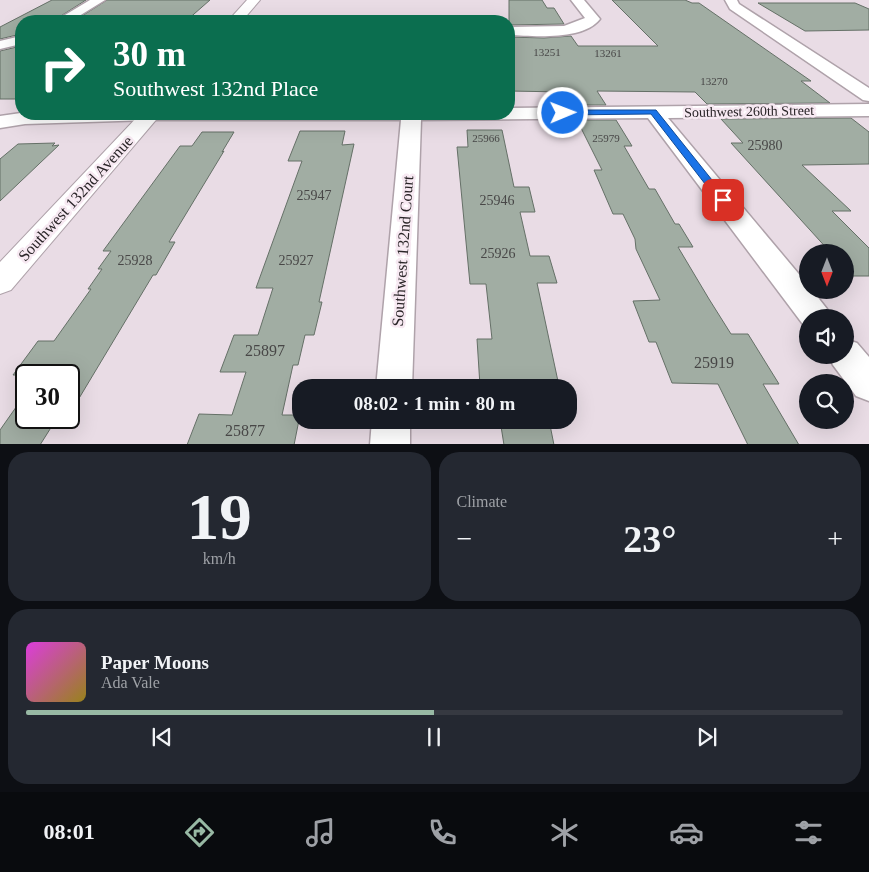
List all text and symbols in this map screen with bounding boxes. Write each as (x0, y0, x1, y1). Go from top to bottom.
icon: right (30, 35, 95, 100)
text: 30 m (113, 35, 186, 74)
house number: 13251 (533, 46, 561, 58)
house number: 13261 (594, 47, 622, 59)
house number: 13270 (700, 75, 728, 87)
text: Southwest 132nd Place (113, 76, 318, 101)
position arrow (536, 86, 588, 138)
street label: Southwest 260th Street (684, 103, 814, 120)
street label: Southwest 132nd Avenue (15, 132, 136, 264)
house number: 25966 (472, 132, 500, 144)
house number: 25979 (592, 132, 620, 144)
house number: 25980 (748, 138, 783, 153)
street label: Southwest 132nd Court (389, 175, 416, 327)
pin (702, 179, 744, 221)
icon: arrive (709, 186, 737, 214)
house number: 25947 (297, 188, 332, 203)
house number: 25946 (480, 193, 515, 208)
north arrow (799, 244, 854, 299)
map controls (799, 244, 854, 429)
house number: 25926 (481, 246, 516, 261)
house number: 25928 (118, 253, 153, 268)
house number: 25927 (279, 253, 314, 268)
button: sound (799, 309, 854, 364)
house number: 25897 (245, 342, 285, 359)
house number: 25919 (694, 354, 734, 371)
speed limit sign: 30 (15, 364, 80, 429)
button: search (799, 374, 854, 429)
text: 08:02 · 1 min · 80 m (354, 393, 515, 414)
house number: 25877 (225, 422, 265, 439)
text: 19 (187, 481, 252, 553)
text: Climate (457, 493, 507, 510)
text: 23° (623, 518, 676, 560)
text: − (457, 523, 472, 554)
text: + (827, 523, 843, 554)
text: km/h (203, 550, 236, 567)
text: Paper Moons (101, 652, 209, 673)
text: Ada Vale (101, 674, 160, 691)
icon: previous (148, 723, 176, 751)
icon: pause (420, 723, 448, 751)
icon: next (693, 723, 721, 751)
icon: directions (182, 815, 217, 850)
icon: music (303, 815, 338, 850)
icon: phone (425, 815, 460, 850)
icon: climate (547, 815, 582, 850)
icon: car (669, 815, 704, 850)
icon: filters (791, 815, 826, 850)
text: 08:01 (43, 819, 95, 844)

